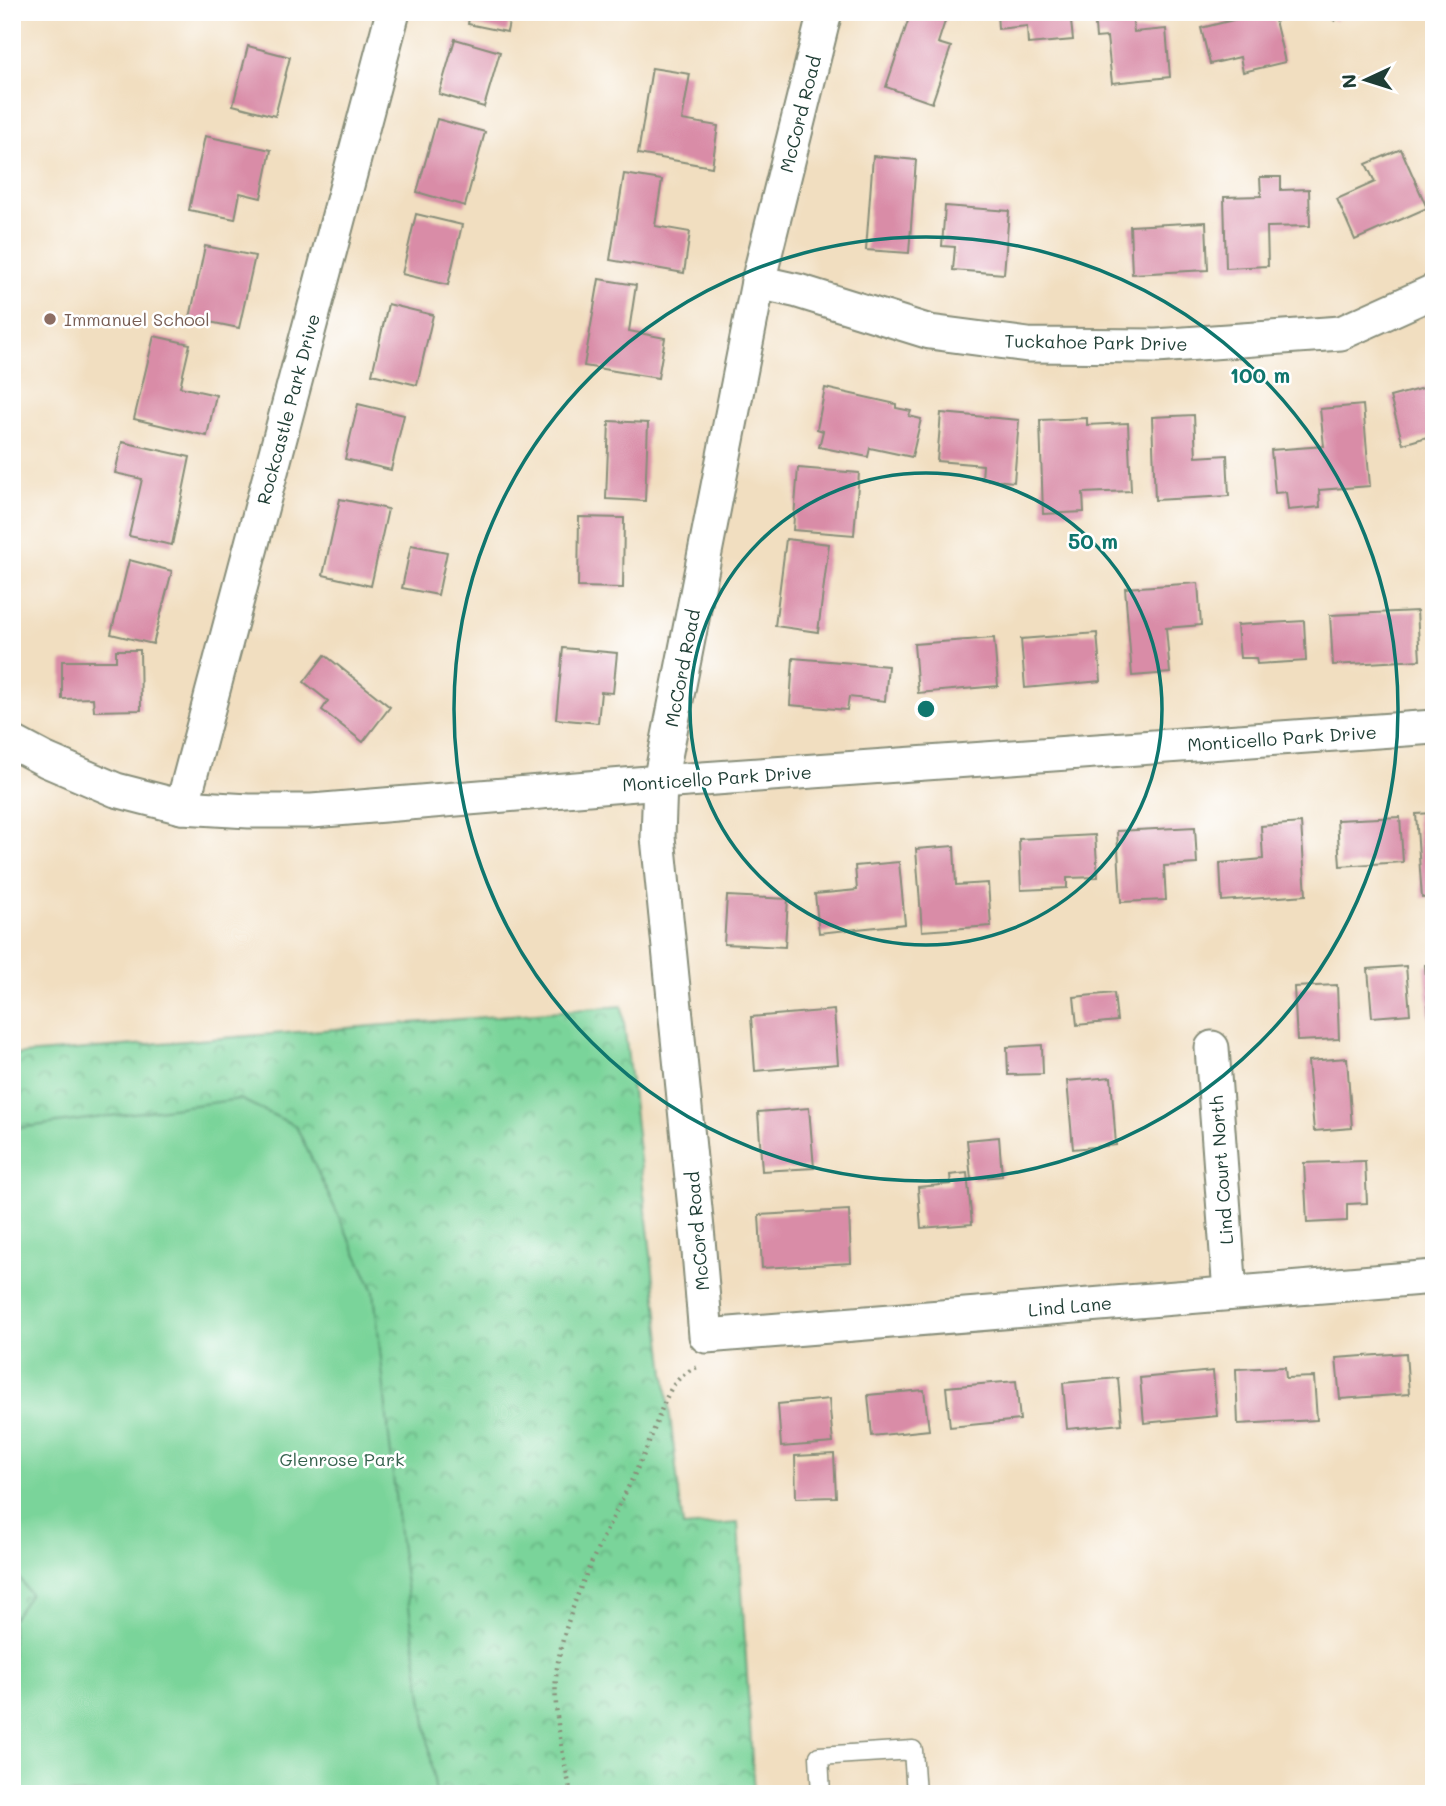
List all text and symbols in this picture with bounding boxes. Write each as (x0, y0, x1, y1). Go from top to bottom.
north arrow (1330, 46, 1400, 116)
street label: McCord Road (774, 53, 826, 175)
text: N (1336, 73, 1362, 89)
place label: Immanuel School (64, 307, 210, 331)
marker: Immanuel School (42, 311, 58, 327)
street label: Rockcastle Park Drive (251, 311, 325, 507)
street label: Tuckahoe Park Drive (1004, 328, 1188, 356)
text: 100 m (1230, 361, 1290, 388)
text: 50 m (1068, 527, 1118, 554)
street label: McCord Road (659, 607, 705, 729)
centre of rings (914, 697, 938, 721)
street label: Monticello Park Drive (1187, 719, 1377, 757)
street label: Monticello Park Drive (622, 759, 812, 797)
street label: Lind Court North (1204, 1095, 1238, 1245)
street label: McCord Road (680, 1170, 714, 1292)
street label: Lind Lane (1027, 1290, 1113, 1322)
park label: Glenrose Park (279, 1447, 405, 1471)

